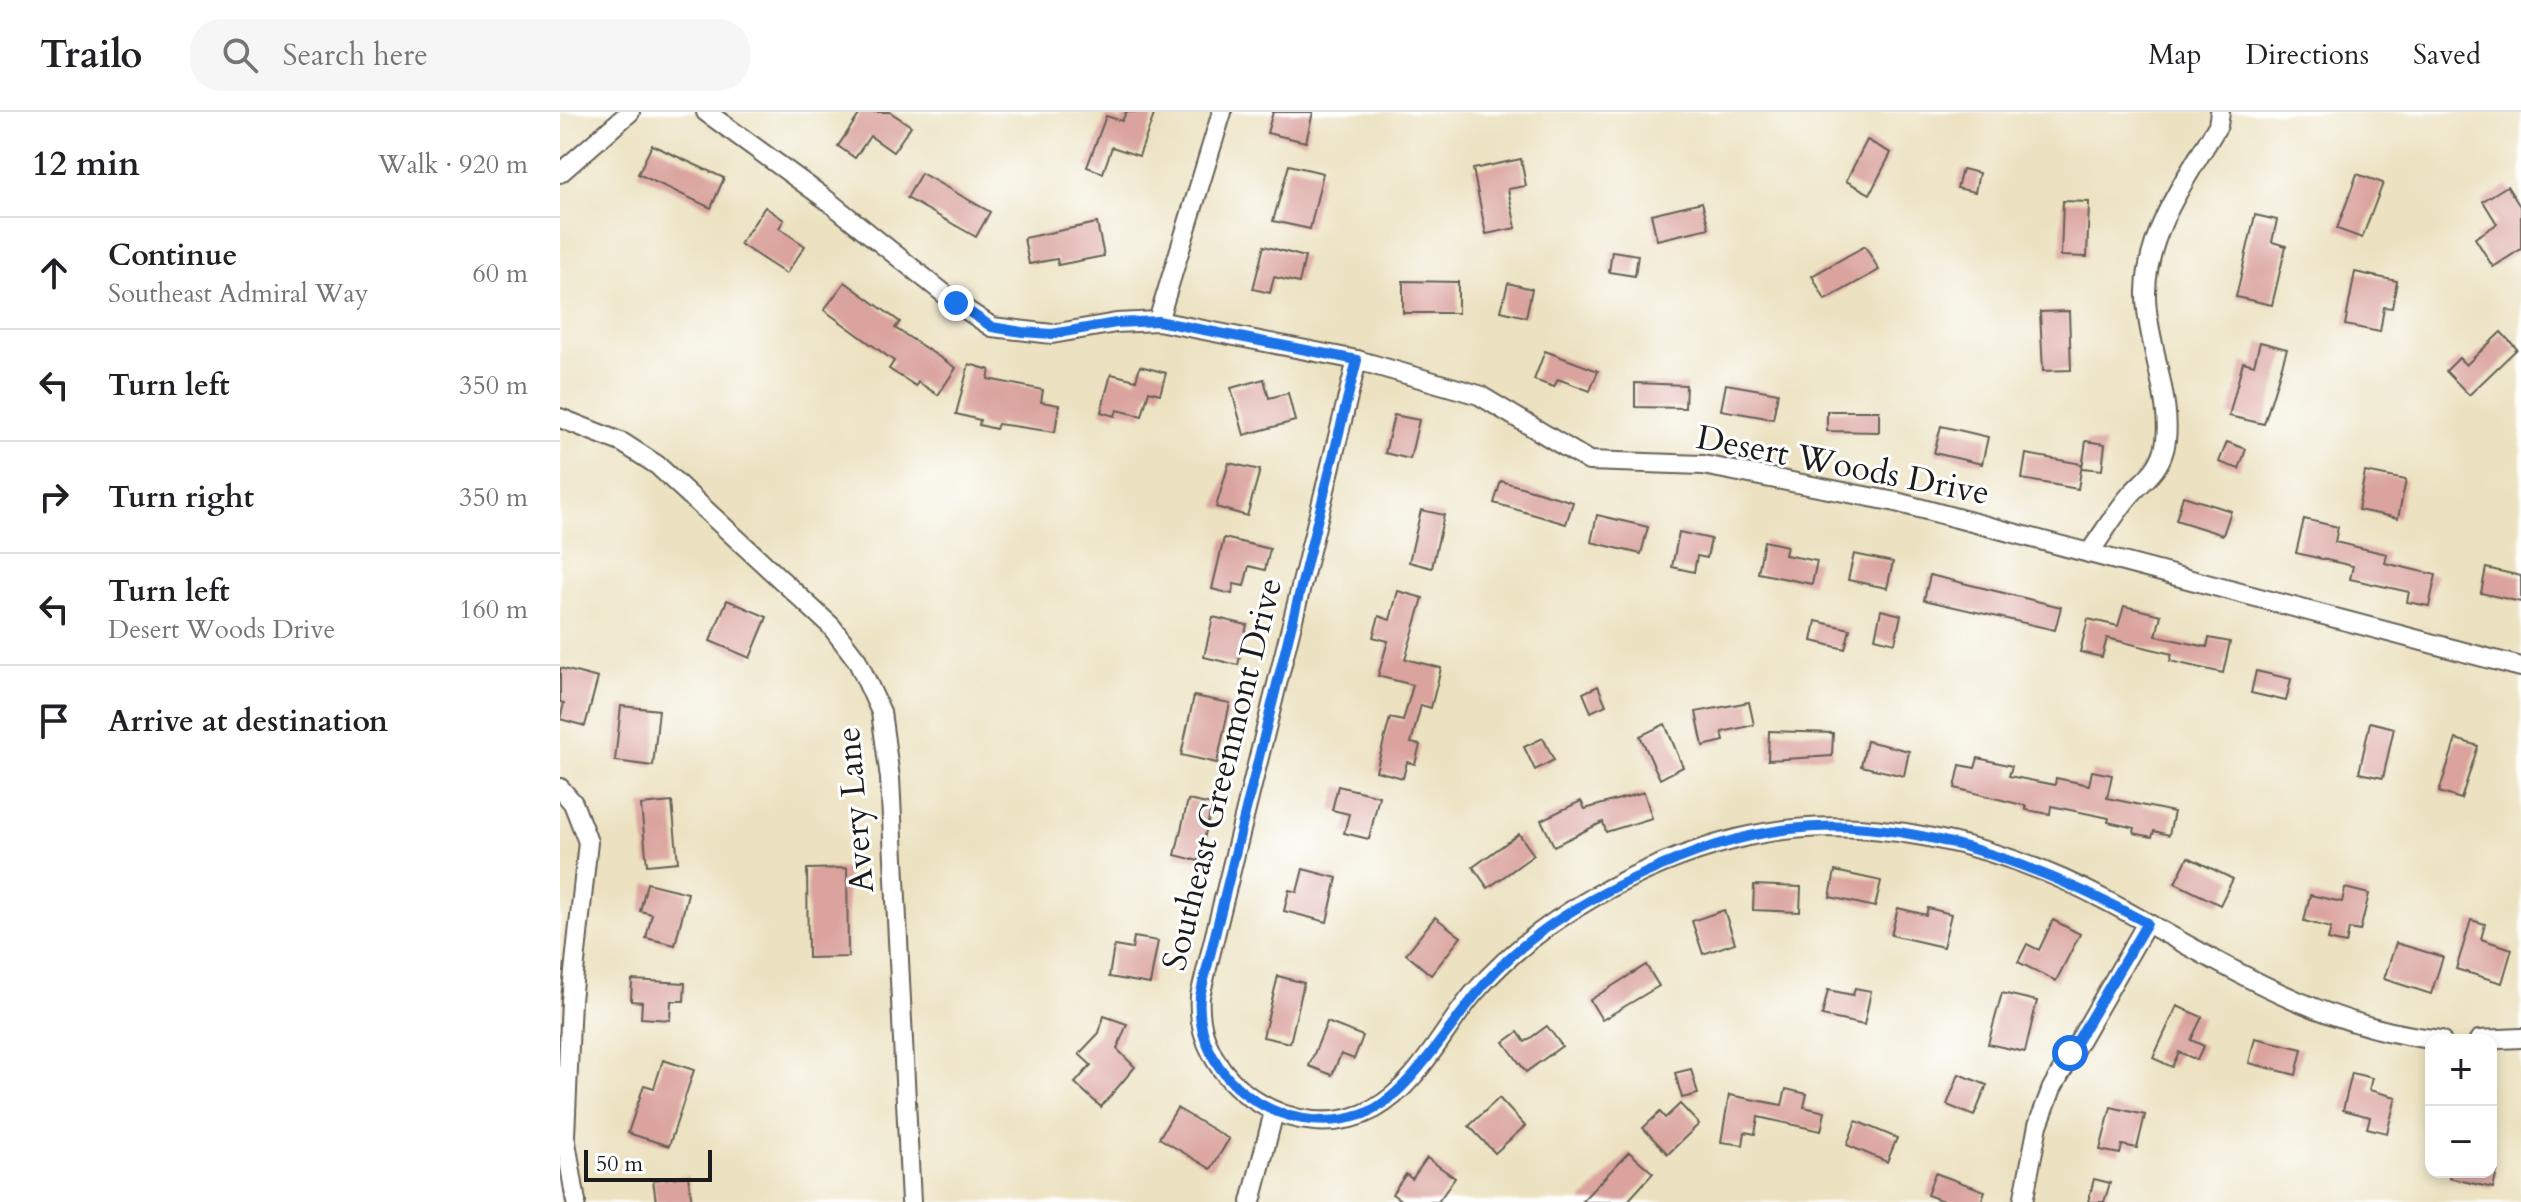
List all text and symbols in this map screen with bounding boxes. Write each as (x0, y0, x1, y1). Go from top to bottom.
search box (190, 19, 750, 91)
text: Trailo (40, 29, 142, 81)
icon: search (218, 33, 262, 77)
text: Search here (282, 35, 428, 76)
text: Map (2148, 36, 2202, 74)
text: Directions (2246, 36, 2369, 74)
text: Saved (2413, 36, 2481, 74)
text: 12 min (32, 141, 140, 187)
text: Walk · 920 m (378, 147, 528, 182)
text: Continue (108, 235, 237, 276)
icon: ahead (32, 251, 76, 295)
text: 60 m (472, 256, 528, 291)
text: Southeast Admiral Way (108, 276, 368, 311)
route end (938, 285, 974, 321)
icon: left (32, 363, 76, 407)
text: Turn left (108, 365, 230, 406)
text: 350 m (459, 368, 528, 403)
street label: Desert Woods Drive (1693, 414, 1993, 516)
icon: right (32, 475, 76, 519)
text: Turn right (108, 477, 254, 518)
text: 350 m (459, 480, 528, 515)
text: Turn left (108, 571, 230, 612)
street label: Southeast Greenmont Drive (1151, 573, 1293, 975)
icon: left (32, 587, 76, 631)
text: 160 m (459, 592, 528, 627)
text: Desert Woods Drive (108, 612, 335, 647)
icon: arrive (32, 699, 76, 743)
text: Arrive at destination (108, 701, 388, 742)
street label: Avery Lane (825, 725, 885, 895)
map controls (2425, 1034, 2497, 1178)
button: + (2425, 1034, 2497, 1106)
route start (2052, 1035, 2088, 1071)
button: − (2425, 1106, 2497, 1178)
scale bar (584, 1146, 712, 1182)
text: 50 m (596, 1149, 643, 1179)

